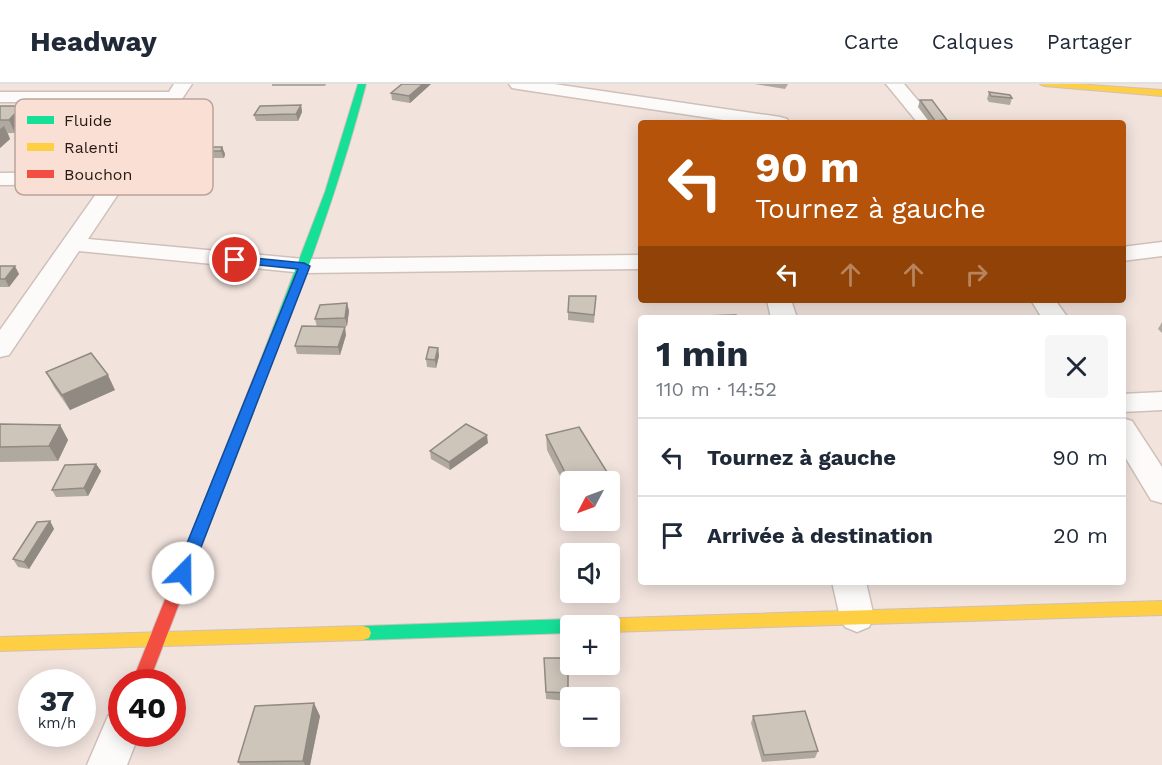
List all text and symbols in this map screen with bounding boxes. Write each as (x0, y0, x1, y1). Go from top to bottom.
text: Headway (30, 25, 157, 58)
text: Carte (844, 29, 899, 54)
text: Calques (932, 29, 1014, 54)
text: Partager (1047, 29, 1132, 54)
legend (15, 99, 213, 195)
text: Fluide (64, 111, 112, 130)
text: Ralenti (64, 138, 119, 157)
text: 90 m (755, 143, 859, 192)
icon: left (656, 144, 734, 222)
text: Bouchon (64, 165, 132, 184)
text: Tournez à gauche (755, 193, 986, 225)
pin (209, 234, 260, 285)
icon: arrive (218, 243, 251, 276)
icon: left (771, 258, 804, 291)
icon: ahead (834, 258, 867, 291)
icon: ahead (897, 258, 930, 291)
icon: right (960, 258, 993, 291)
text: 1 min (656, 333, 748, 375)
button: close (1045, 335, 1108, 398)
text: 110 m · 14:52 (656, 377, 777, 401)
icon: left (656, 441, 689, 474)
text: Tournez à gauche (707, 445, 896, 470)
text: 90 m (1052, 445, 1108, 470)
north arrow (560, 471, 620, 531)
map controls (560, 471, 620, 747)
icon: arrive (656, 519, 689, 552)
text: Arrivée à destination (707, 523, 933, 548)
text: 20 m (1053, 523, 1108, 548)
position arrow (151, 541, 215, 605)
button: sound (560, 543, 620, 603)
button: + (560, 615, 620, 675)
speed limit sign: 40 (108, 669, 186, 747)
text: 37 (39, 683, 75, 718)
button: − (560, 687, 620, 747)
text: km/h (38, 714, 76, 732)

